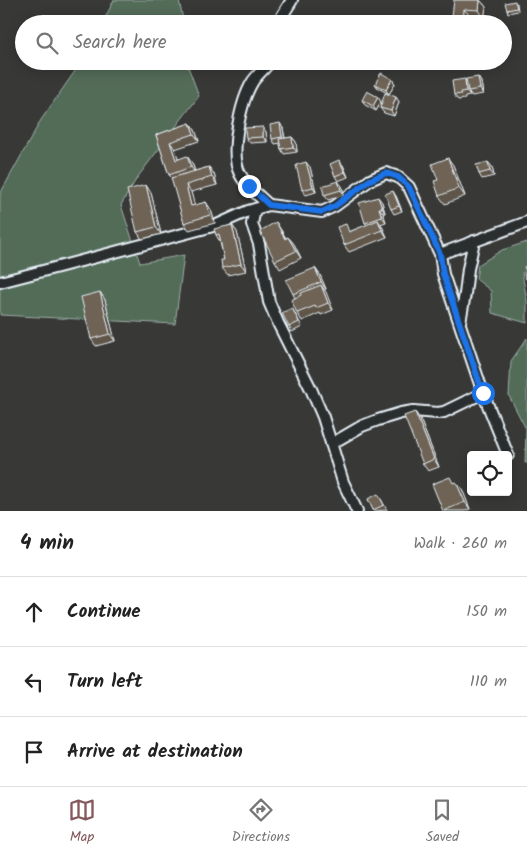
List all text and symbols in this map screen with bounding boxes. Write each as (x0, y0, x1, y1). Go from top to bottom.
search box (15, 15, 512, 70)
text: Search here (73, 28, 167, 58)
icon: search (33, 29, 61, 57)
route end (238, 175, 261, 198)
route start (472, 382, 495, 405)
map controls (467, 451, 512, 496)
button: locate (467, 451, 512, 496)
text: 4 min (20, 527, 74, 560)
text: Walk · 260 m (414, 531, 507, 556)
text: Continue (67, 597, 140, 627)
icon: ahead (20, 598, 48, 626)
text: 150 m (466, 599, 507, 624)
text: Turn left (67, 667, 142, 697)
icon: left (20, 668, 48, 696)
text: 110 m (470, 669, 507, 694)
text: Arrive at destination (67, 737, 243, 767)
icon: arrive (20, 738, 48, 766)
tab: Map (68, 796, 96, 848)
tab: Directions (232, 796, 290, 848)
tab: Saved (426, 796, 459, 848)

